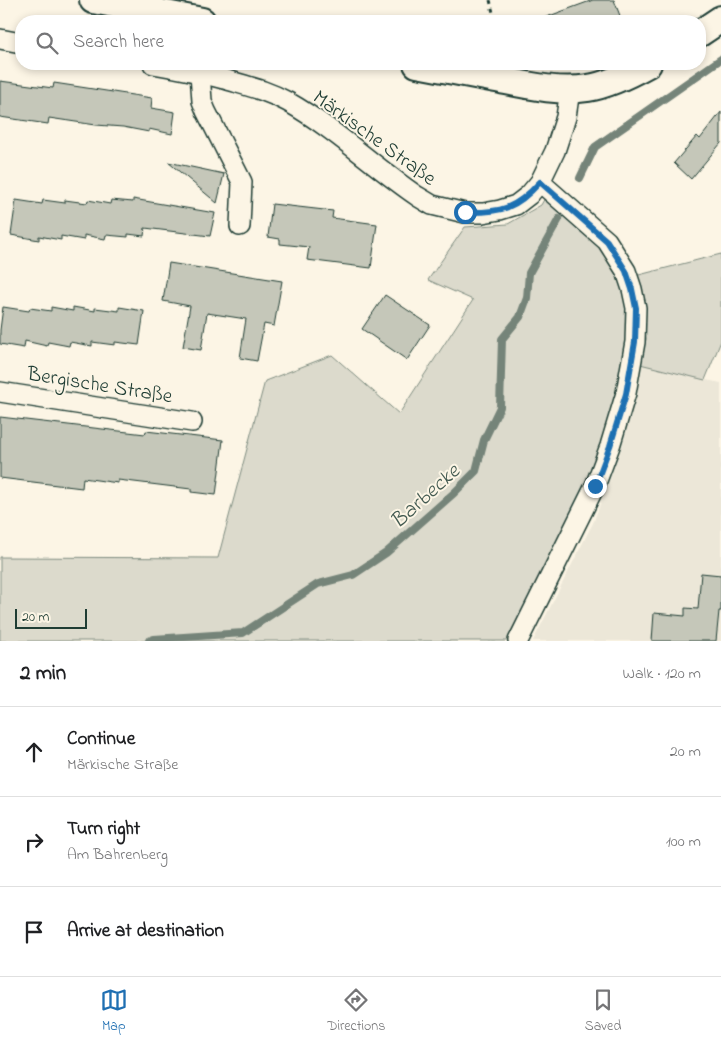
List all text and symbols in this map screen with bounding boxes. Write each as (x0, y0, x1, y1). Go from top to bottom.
search box (15, 15, 706, 70)
icon: search (33, 29, 61, 57)
text: Search here (73, 29, 164, 56)
street label: Märkische Straße (306, 83, 442, 194)
route start (454, 201, 477, 224)
street label: Bergische Straße (24, 360, 175, 414)
water label: Barbecke (384, 456, 469, 537)
route end (584, 475, 607, 498)
scale bar (15, 606, 88, 629)
text: 20 m (22, 607, 49, 628)
text: 2 min (20, 659, 66, 689)
text: Walk · 120 m (622, 662, 701, 686)
text: Continue (67, 726, 135, 753)
icon: ahead (20, 738, 48, 766)
text: 20 m (670, 740, 701, 764)
text: Märkische Straße (67, 753, 178, 777)
text: Turn right (67, 816, 140, 843)
icon: right (20, 828, 48, 856)
text: 100 m (666, 830, 701, 854)
text: Am Bahrenberg (67, 843, 168, 867)
icon: arrive (20, 918, 48, 946)
text: Arrive at destination (67, 918, 224, 945)
tab: Map (100, 986, 128, 1037)
tab: Directions (327, 986, 385, 1037)
tab: Saved (585, 986, 621, 1037)

